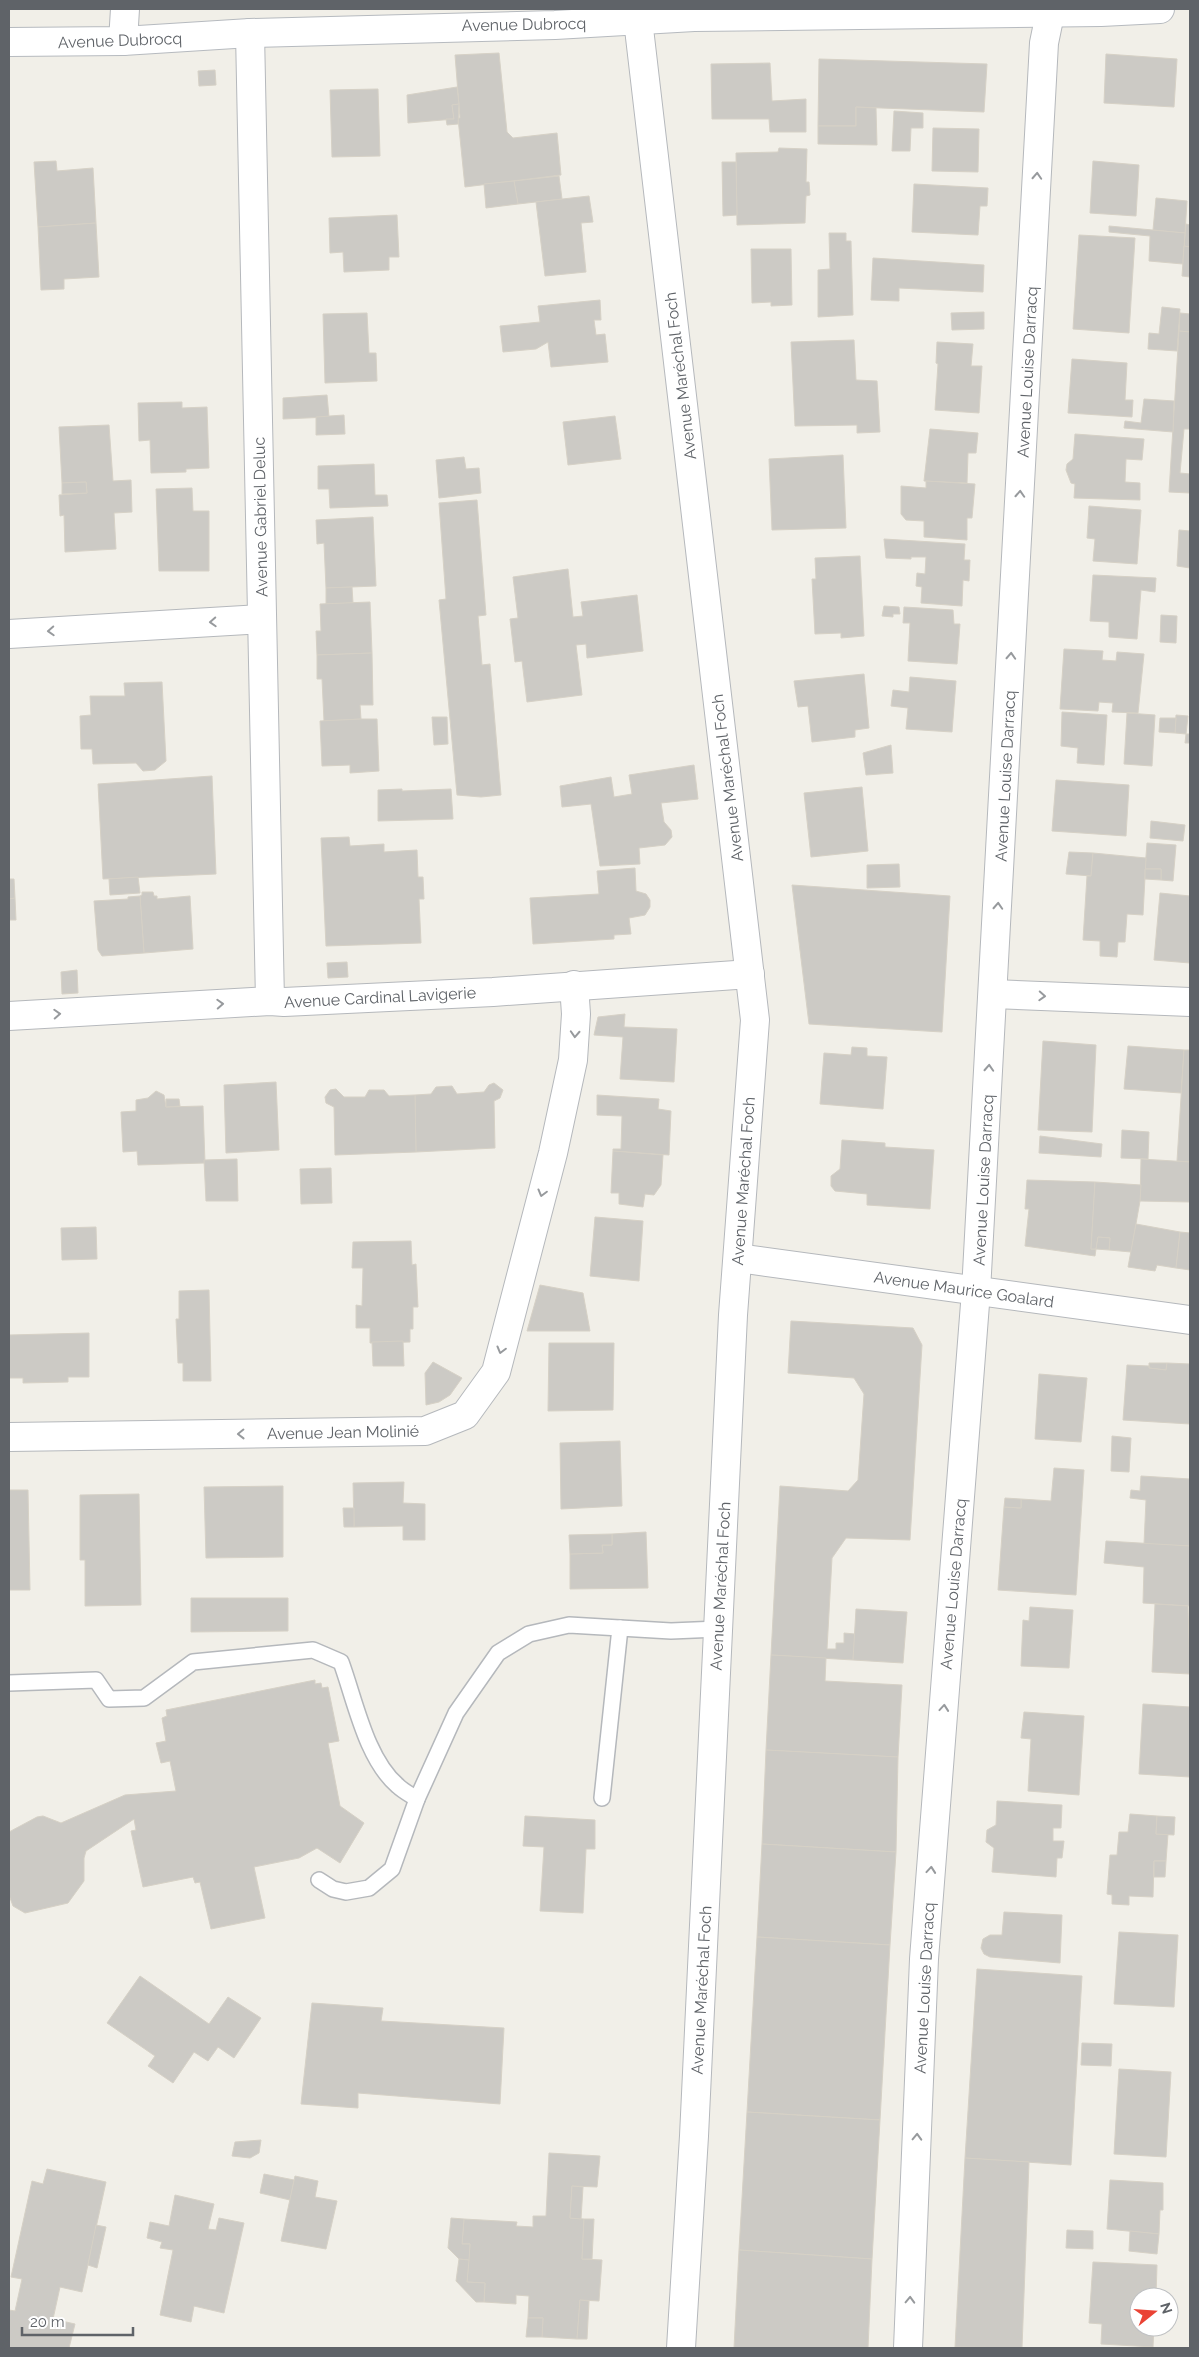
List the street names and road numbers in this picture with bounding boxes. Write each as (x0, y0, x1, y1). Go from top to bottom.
street label: Avenue Dubrocq (462, 14, 586, 35)
street label: Avenue Dubrocq (57, 29, 183, 52)
street label: Avenue Louise Darracq (1014, 286, 1041, 458)
street label: Avenue Maréchal Foch (661, 291, 700, 461)
street label: Avenue Gabriel Deluc (250, 437, 271, 597)
street label: Avenue Louise Darracq (992, 690, 1019, 862)
street label: Avenue Maréchal Foch (708, 693, 747, 863)
street label: Avenue Cardinal Lavigerie (283, 983, 477, 1012)
street label: Avenue Louise Darracq (970, 1094, 997, 1266)
street label: Avenue Maréchal Foch (728, 1096, 759, 1266)
street label: Avenue Maurice Goalard (873, 1267, 1055, 1312)
street label: Avenue Jean Molinié (267, 1422, 419, 1443)
street label: Avenue Louise Darracq (937, 1498, 970, 1670)
street label: Avenue Maréchal Foch (707, 1501, 734, 1671)
street label: Avenue Louise Darracq (911, 1902, 938, 2074)
street label: Avenue Maréchal Foch (688, 1905, 715, 2075)

